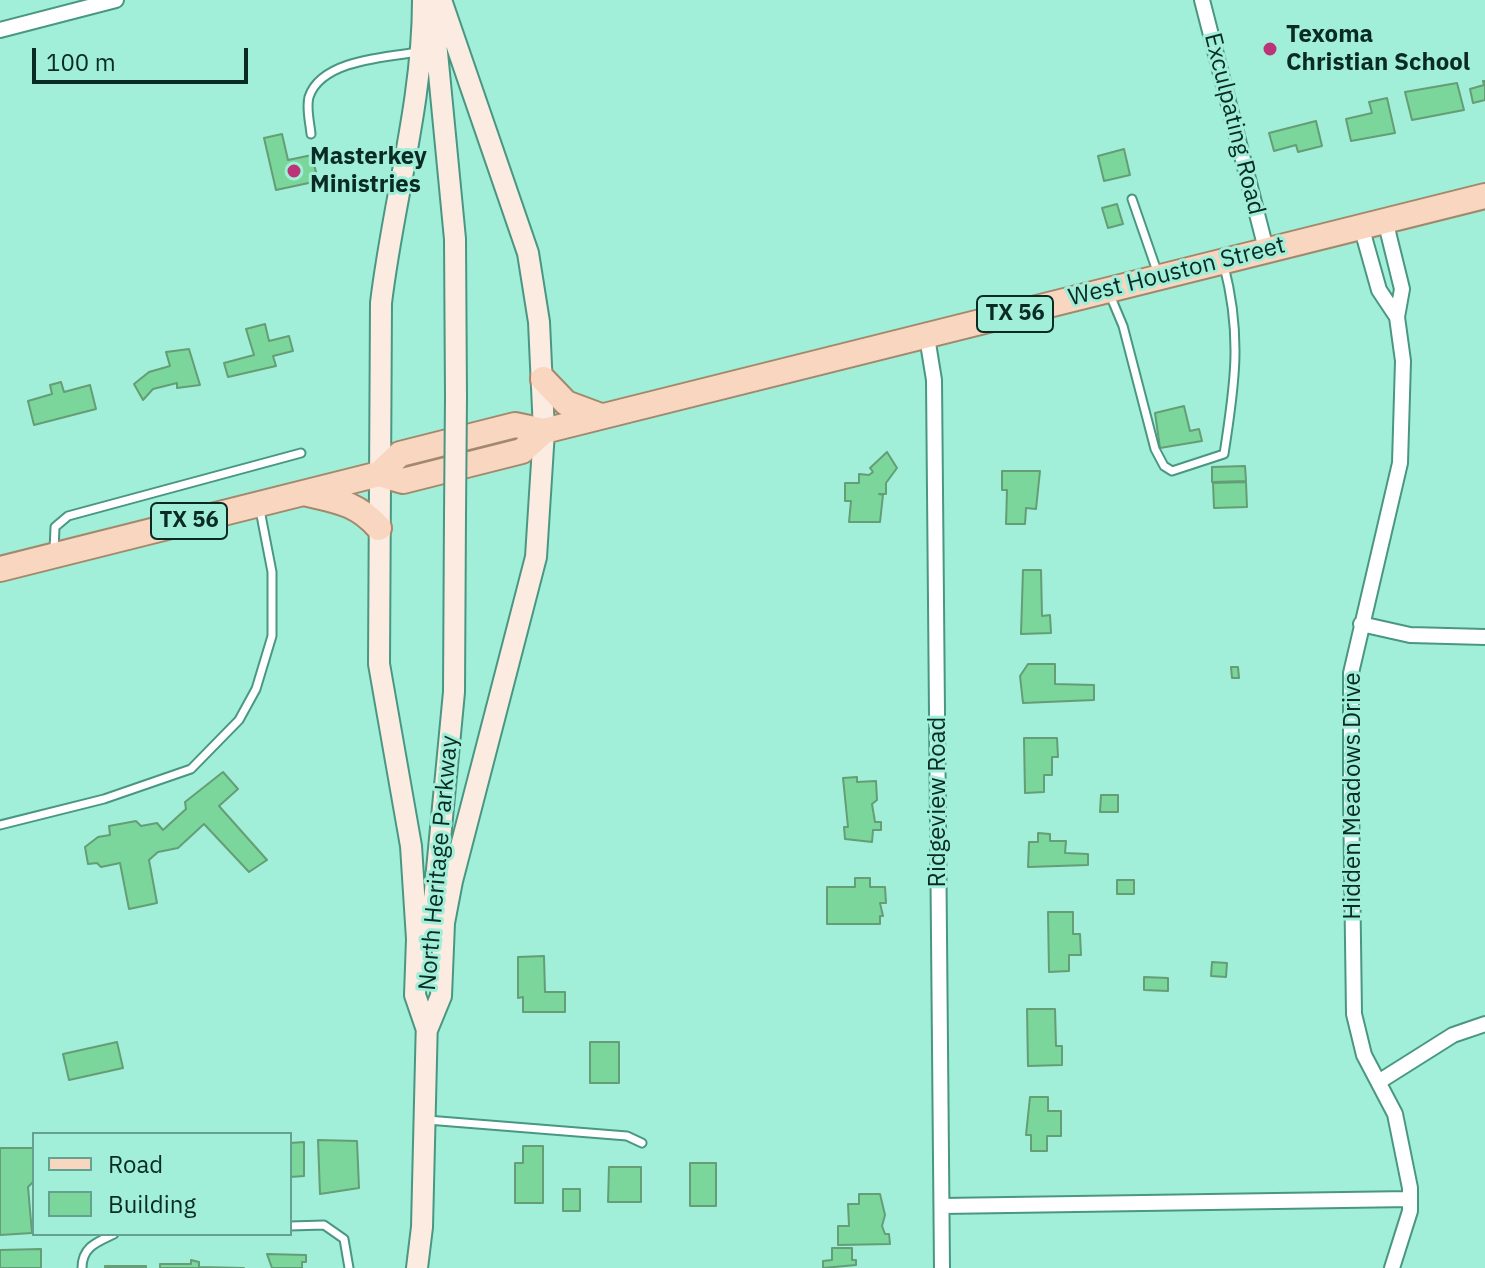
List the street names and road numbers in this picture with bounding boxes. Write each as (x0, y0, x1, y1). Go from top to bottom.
street label: Exculpating Road (1197, 30, 1271, 218)
street label: West Houston Street (1066, 231, 1288, 313)
road number: TX 56 (977, 296, 1053, 332)
road number: TX 56 (151, 503, 227, 539)
street label: Hidden Meadows Drive (1339, 672, 1367, 920)
street label: Ridgeview Road (924, 717, 952, 887)
street label: North Heritage Parkway (413, 734, 465, 992)

